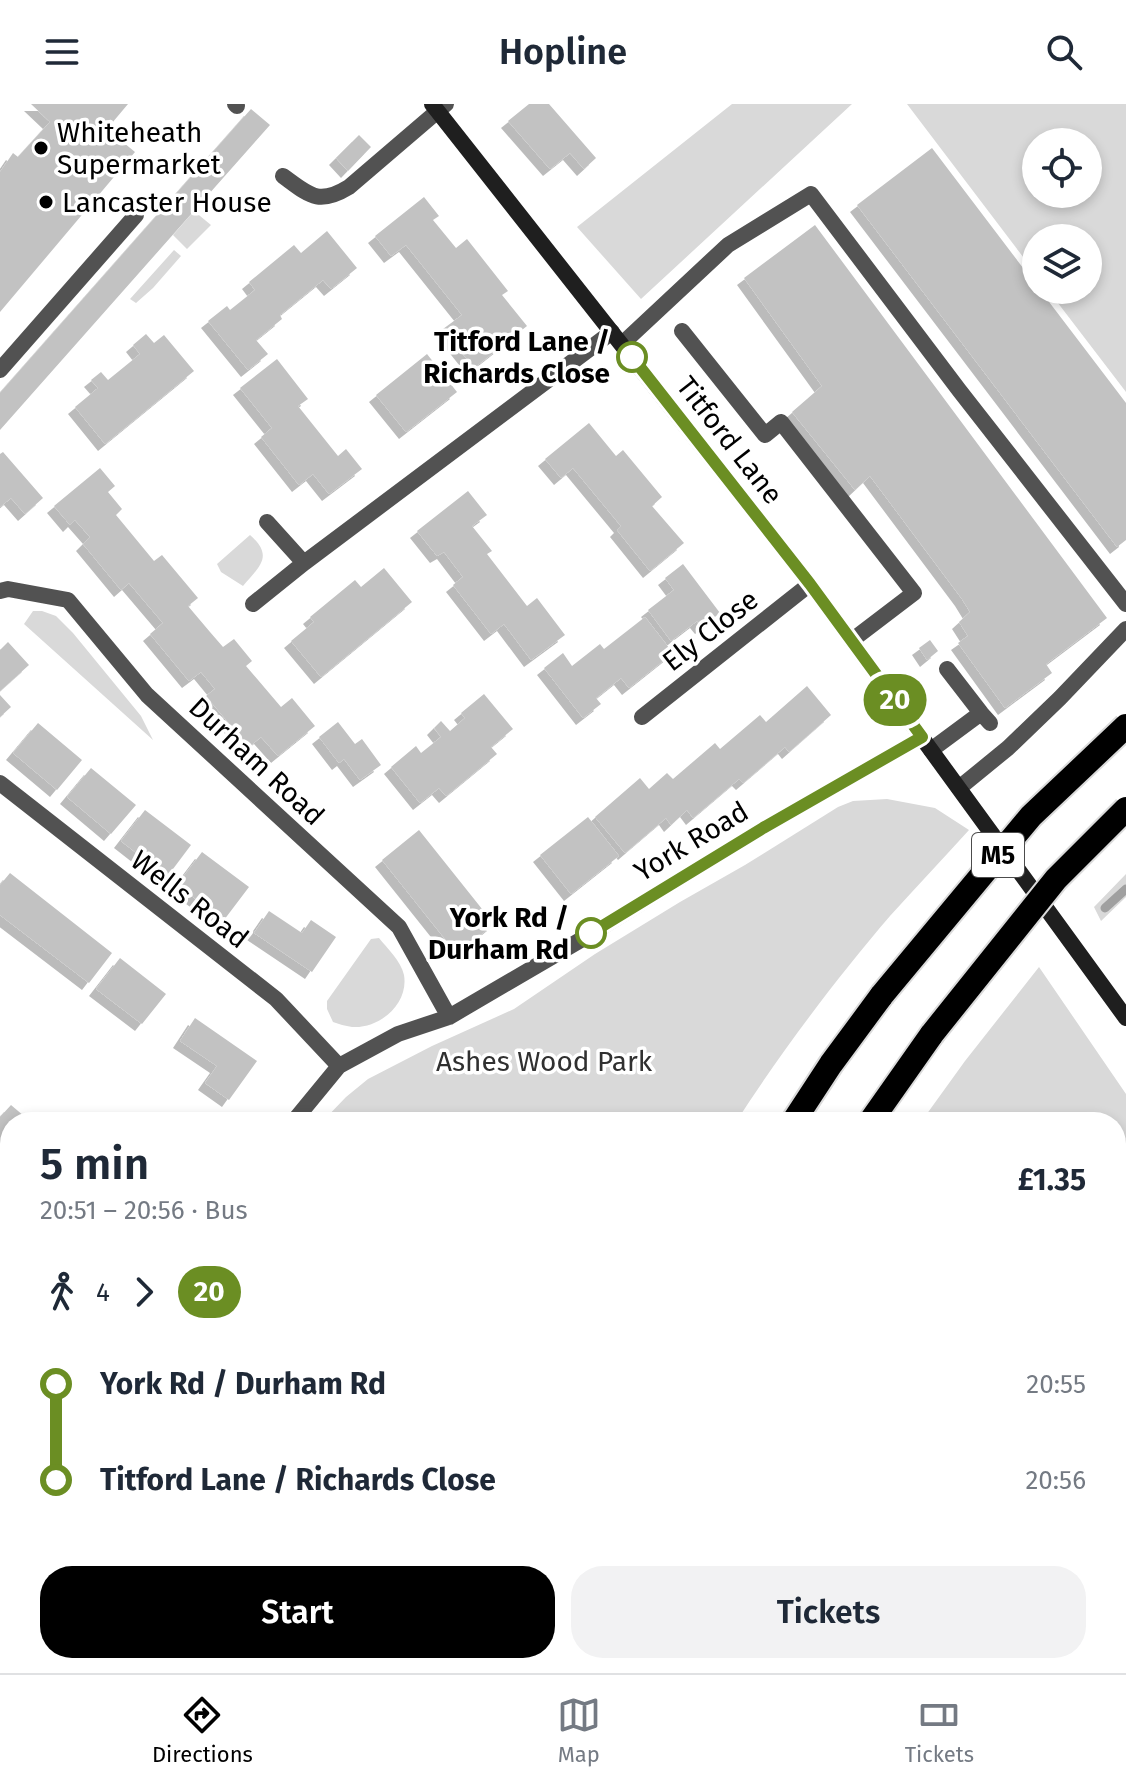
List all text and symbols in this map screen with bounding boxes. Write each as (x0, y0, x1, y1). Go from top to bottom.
icon: menu (40, 30, 84, 74)
text: Hopline (499, 30, 627, 74)
icon: search (1042, 30, 1086, 74)
place label: Whiteheath Supermarket (57, 116, 222, 181)
map controls (1022, 128, 1102, 304)
button: locate (1022, 128, 1102, 208)
marker: Whiteheath Supermarket (32, 139, 50, 157)
place label: Lancaster House (62, 186, 272, 219)
marker: Lancaster House (37, 193, 55, 211)
button: layers (1022, 224, 1102, 304)
place label: Titford Lane / Richards Close (423, 325, 610, 390)
marker: Titford Lane / Richards Close (617, 342, 647, 372)
street label: Titford Lane (670, 370, 790, 511)
street label: Ely Close (656, 583, 765, 678)
line badge: 20 (859, 674, 931, 726)
text: 20 (880, 683, 910, 716)
street label: Durham Road (182, 690, 331, 832)
street label: York Road (628, 795, 754, 888)
road number: M5 (972, 833, 1024, 877)
street label: Wells Road (125, 843, 255, 955)
place label: York Rd / Durham Rd (428, 901, 569, 966)
marker: York Rd / Durham Rd (576, 918, 606, 948)
park label: Ashes Wood Park (436, 1045, 653, 1078)
text: 5 min (40, 1138, 149, 1191)
text: £1.35 (1018, 1162, 1086, 1198)
text: 20:51 – 20:56 · Bus (40, 1195, 248, 1226)
icon: walk (40, 1270, 84, 1314)
icon: forward (122, 1270, 166, 1314)
text: 20 (194, 1275, 225, 1308)
text: 4 (96, 1277, 110, 1308)
text: York Rd / Durham Rd (100, 1366, 386, 1402)
text: 20:55 (1026, 1369, 1086, 1400)
text: Titford Lane / Richards Close (100, 1462, 496, 1498)
text: 20:56 (1025, 1465, 1086, 1496)
button: Start (40, 1566, 555, 1658)
button: Tickets (571, 1566, 1086, 1658)
tab: Directions (152, 1693, 253, 1768)
tab: Map (557, 1693, 601, 1768)
tab: Tickets (905, 1693, 974, 1768)

